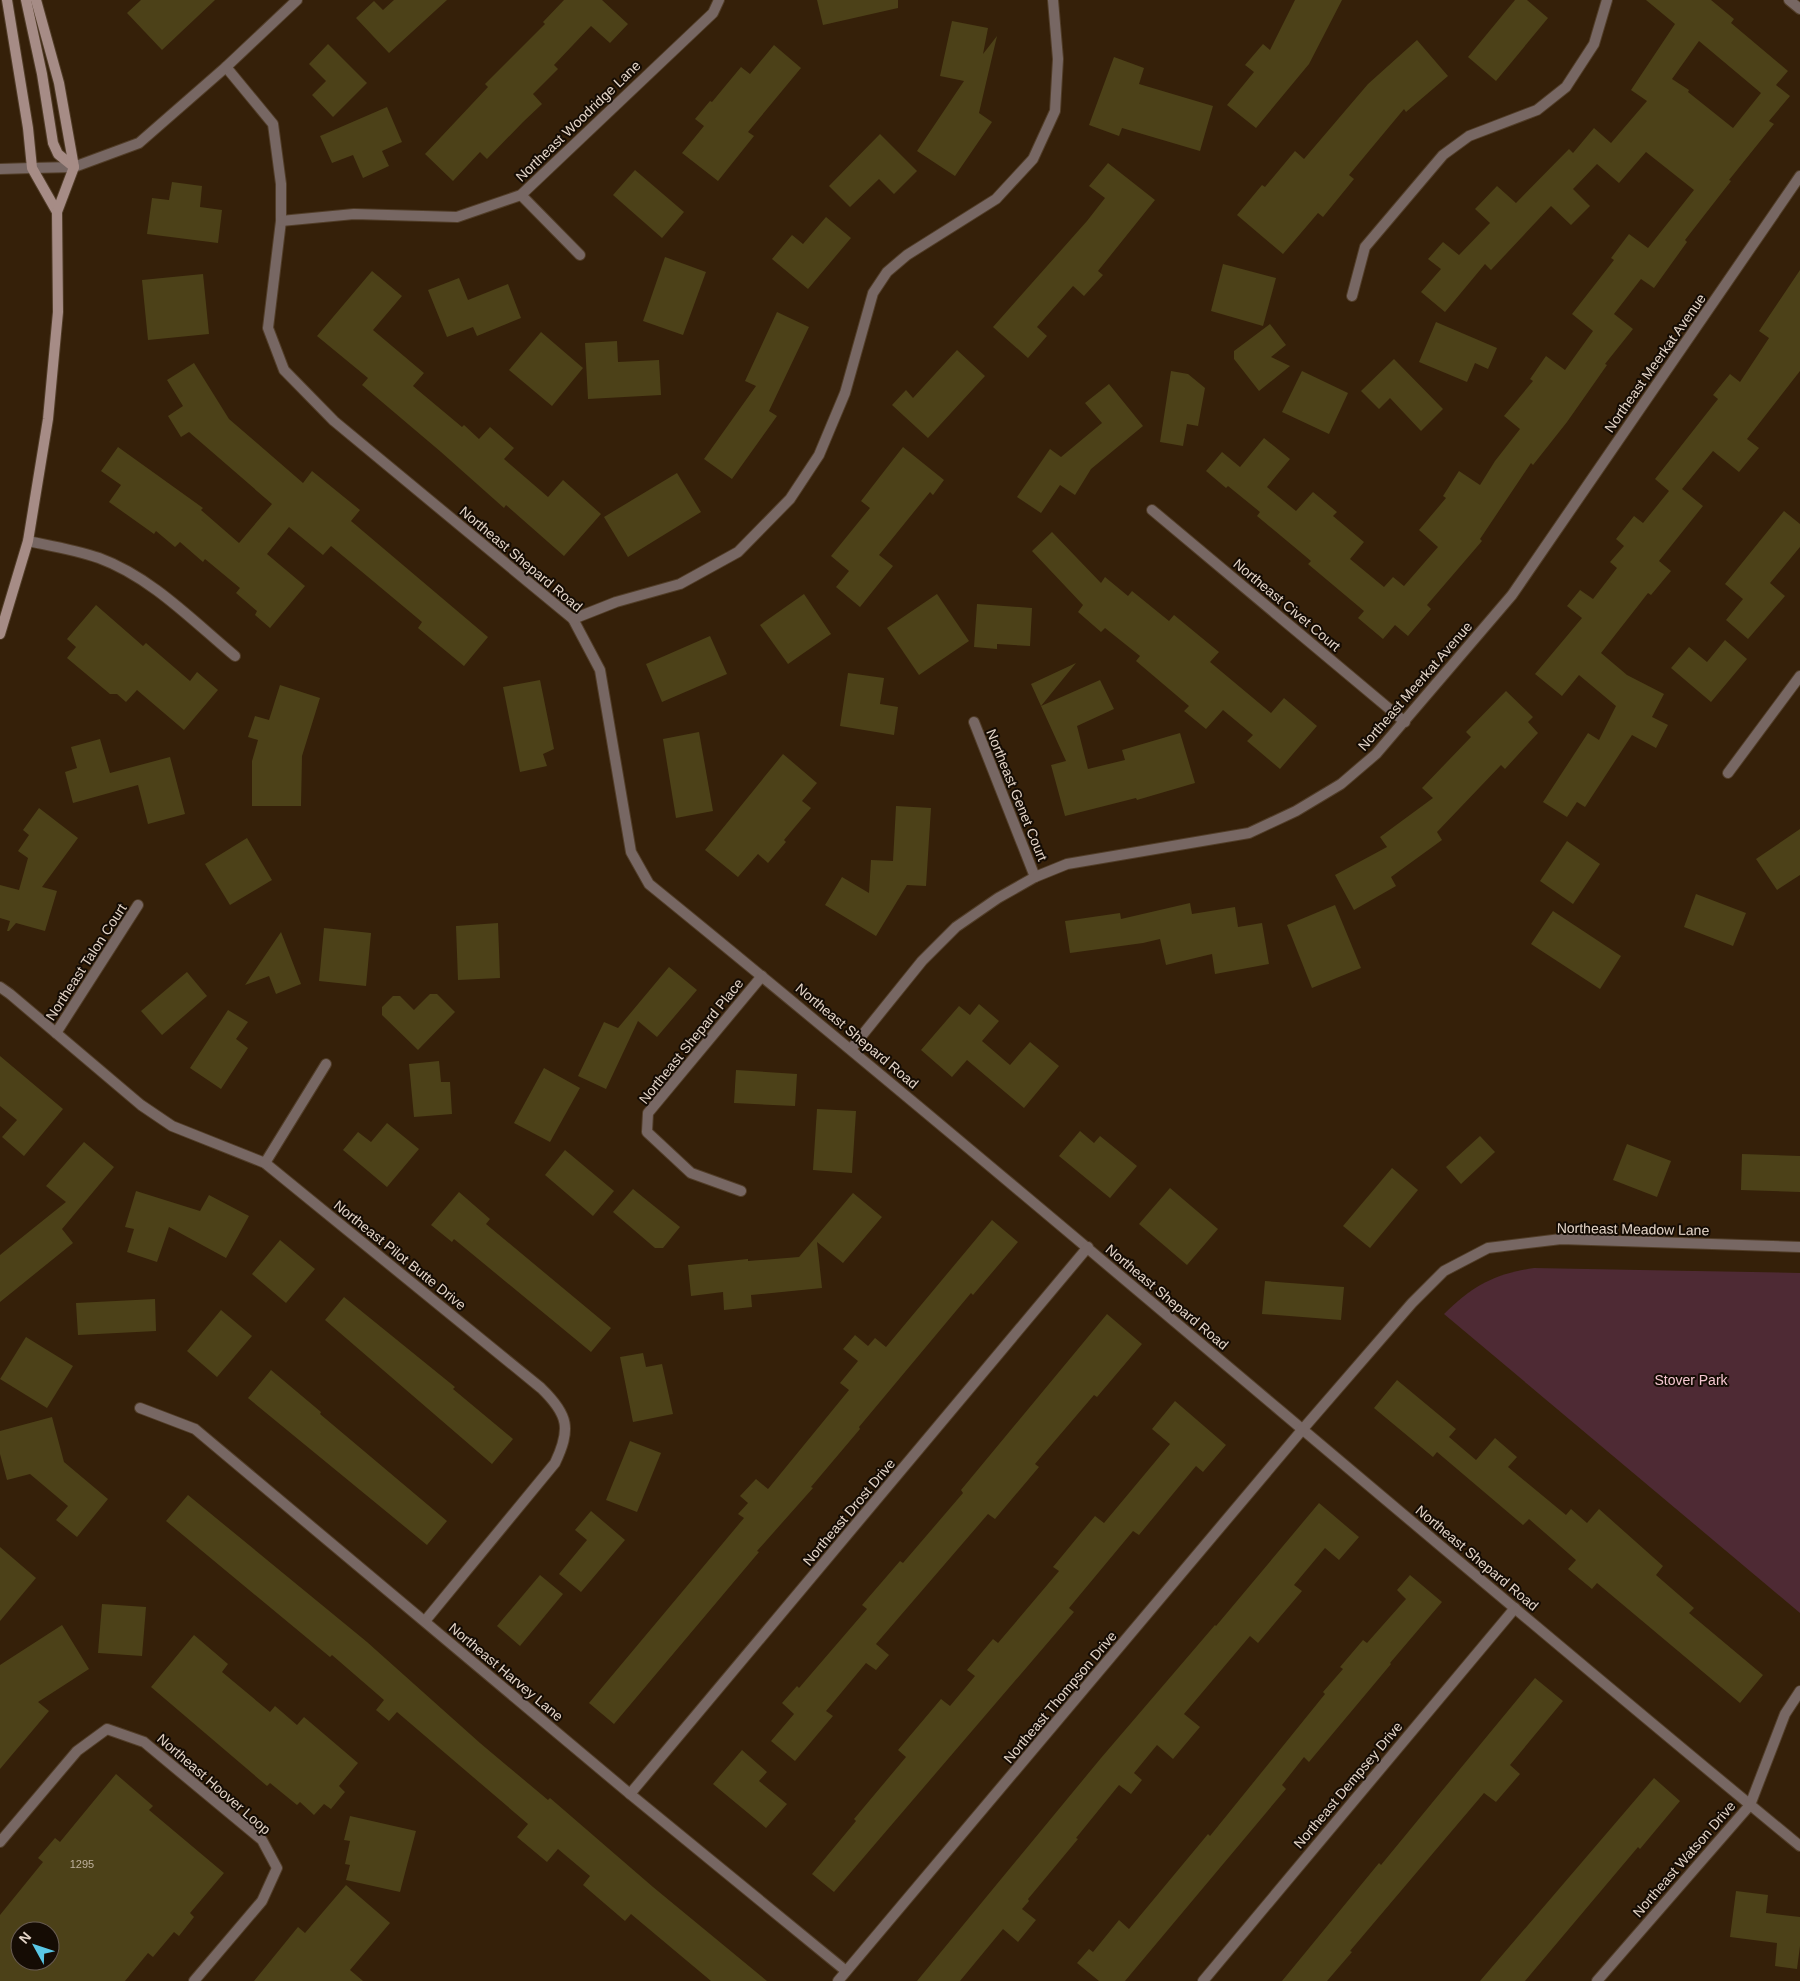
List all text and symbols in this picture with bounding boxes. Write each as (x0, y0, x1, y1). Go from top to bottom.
street label: Northeast Woodridge Lane (512, 57, 644, 185)
street label: Northeast Meerkat Avenue (1601, 290, 1709, 435)
street label: Northeast Shepard Road (457, 503, 585, 615)
street label: Northeast Civet Court (1230, 556, 1344, 654)
street label: Northeast Meerkat Avenue (1355, 618, 1475, 754)
street label: Northeast Genet Court (983, 727, 1051, 863)
street label: Northeast Talon Court (42, 901, 130, 1023)
street label: Northeast Shepard Place (636, 975, 747, 1107)
street label: Northeast Shepard Road (793, 980, 921, 1092)
street label: Northeast Pilot Butte Drive (331, 1197, 469, 1313)
street label: Northeast Meadow Lane (1557, 1220, 1710, 1238)
street label: Northeast Shepard Road (1103, 1241, 1231, 1353)
park label: Stover Park (1654, 1372, 1729, 1388)
street label: Northeast Drost Drive (800, 1455, 899, 1569)
street label: Northeast Shepard Road (1413, 1502, 1541, 1614)
street label: Northeast Harvey Lane (446, 1620, 566, 1725)
street label: Northeast Thompson Drive (1000, 1628, 1120, 1766)
street label: Northeast Dempsey Drive (1290, 1718, 1406, 1852)
street label: Northeast Hoover Loop (154, 1730, 274, 1838)
street label: Northeast Watson Drive (1629, 1798, 1739, 1920)
house number: 1295 (70, 1858, 94, 1870)
north arrow (10, 1921, 60, 1971)
text: N (16, 1929, 34, 1947)

